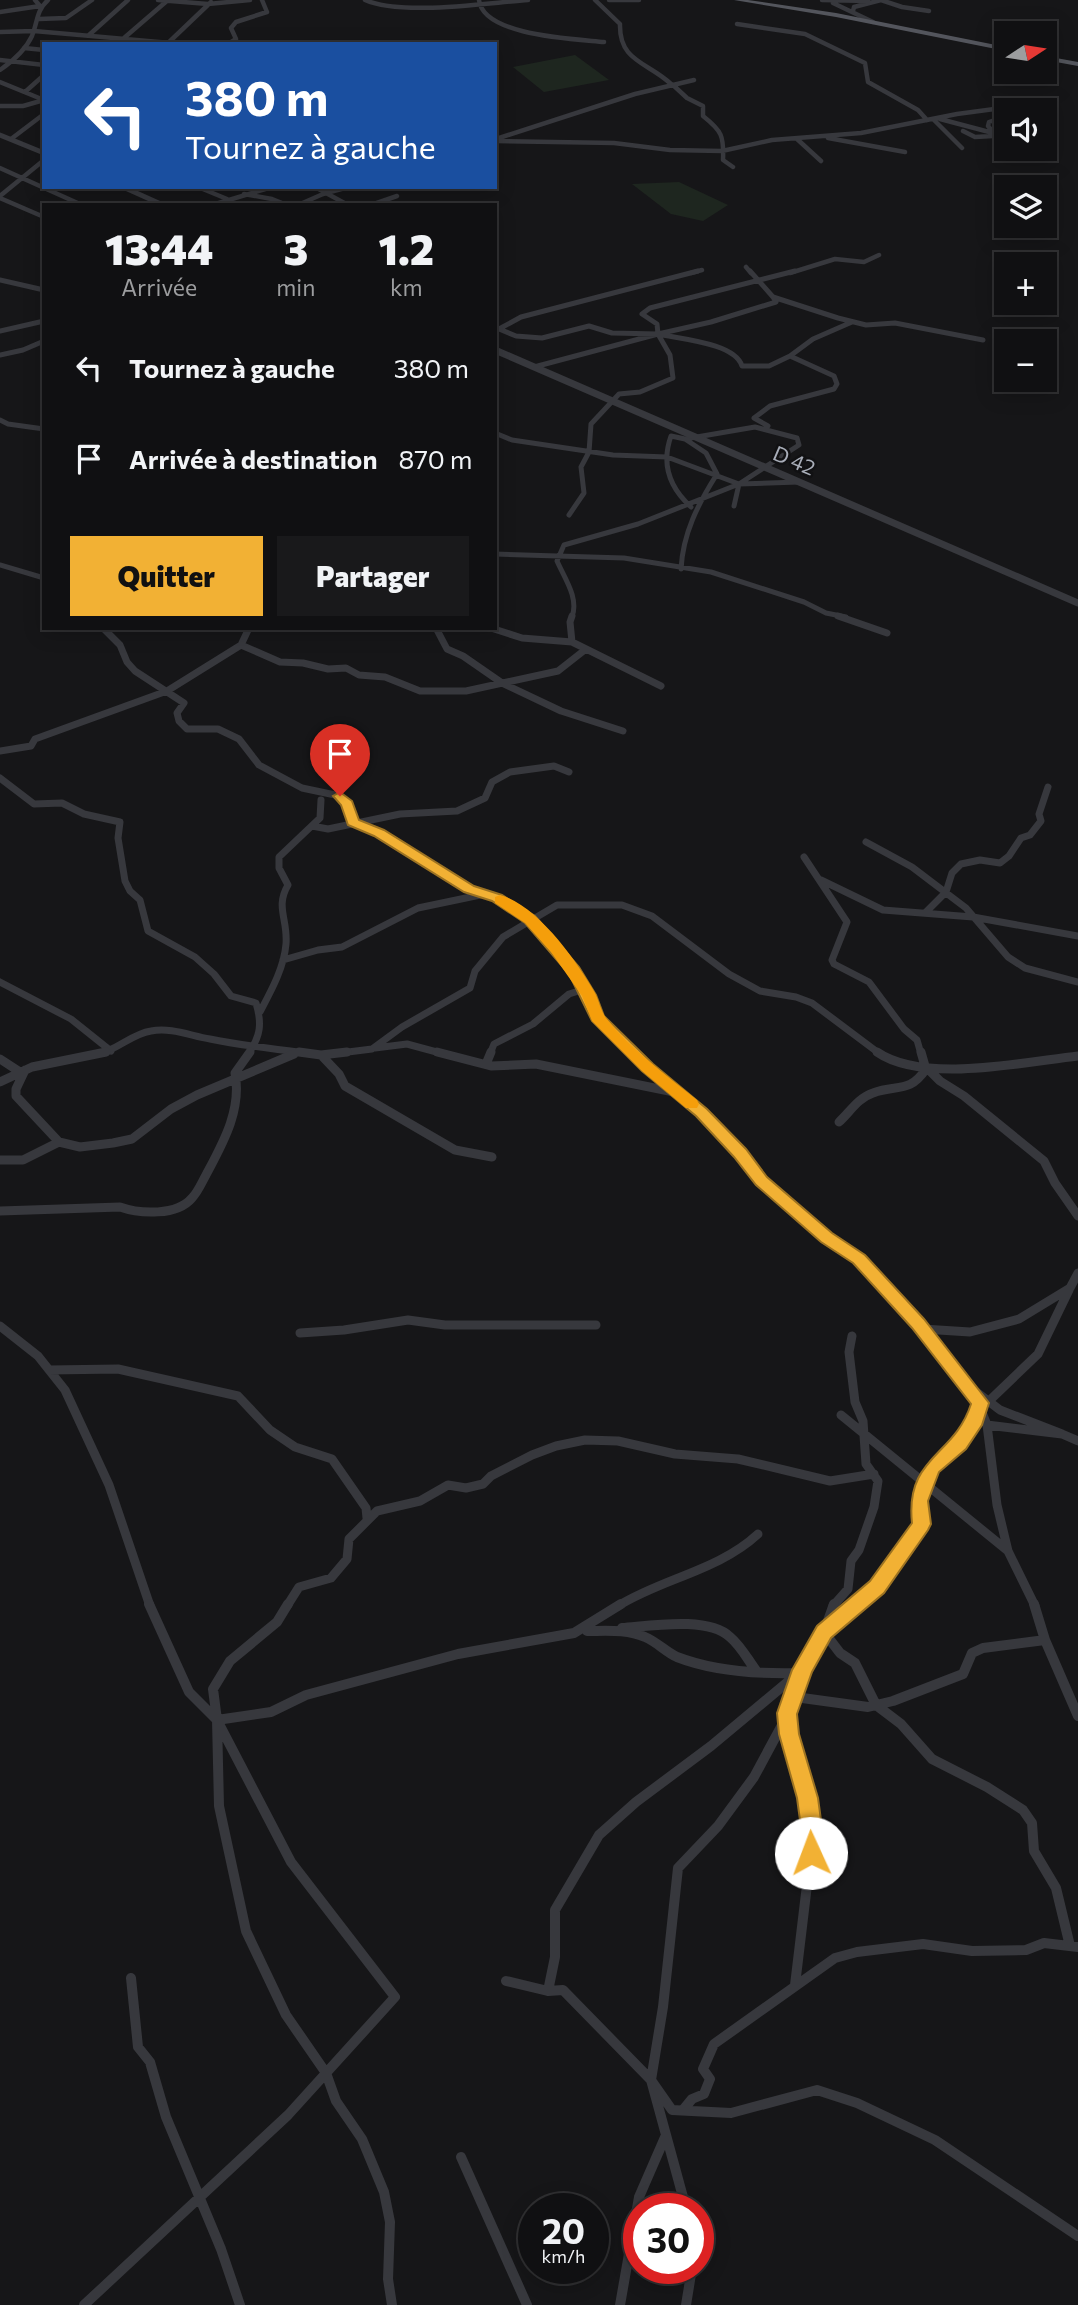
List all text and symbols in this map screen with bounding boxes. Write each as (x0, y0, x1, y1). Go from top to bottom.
north arrow (994, 21, 1057, 84)
map controls (994, 21, 1057, 392)
text: 380 m (185, 66, 329, 126)
icon: left (70, 70, 161, 161)
button: sound (994, 98, 1057, 161)
text: Tournez à gauche (185, 126, 436, 166)
button: layers (994, 175, 1057, 238)
text: 13:44 (105, 222, 213, 274)
text: 3 (283, 222, 308, 274)
text: 1.2 (378, 222, 434, 274)
button: + (994, 252, 1057, 315)
text: Arrivée (121, 273, 197, 301)
text: min (276, 273, 315, 301)
text: km (390, 273, 422, 301)
button: − (994, 329, 1057, 392)
icon: left (70, 349, 108, 387)
text: Tournez à gauche (129, 352, 335, 383)
text: 380 m (394, 352, 469, 383)
icon: arrive (70, 440, 108, 478)
street label: D 42 (770, 440, 819, 480)
text: Arrivée à destination (129, 443, 377, 474)
text: 870 m (398, 443, 472, 474)
button: Quitter (70, 536, 263, 616)
button: Partager (277, 536, 469, 616)
pin (310, 724, 370, 796)
icon: arrive (321, 735, 359, 773)
position arrow (774, 1816, 848, 1890)
speed limit sign: 30 (623, 2193, 714, 2284)
text: 20 (542, 2208, 585, 2251)
text: km/h (542, 2245, 585, 2267)

